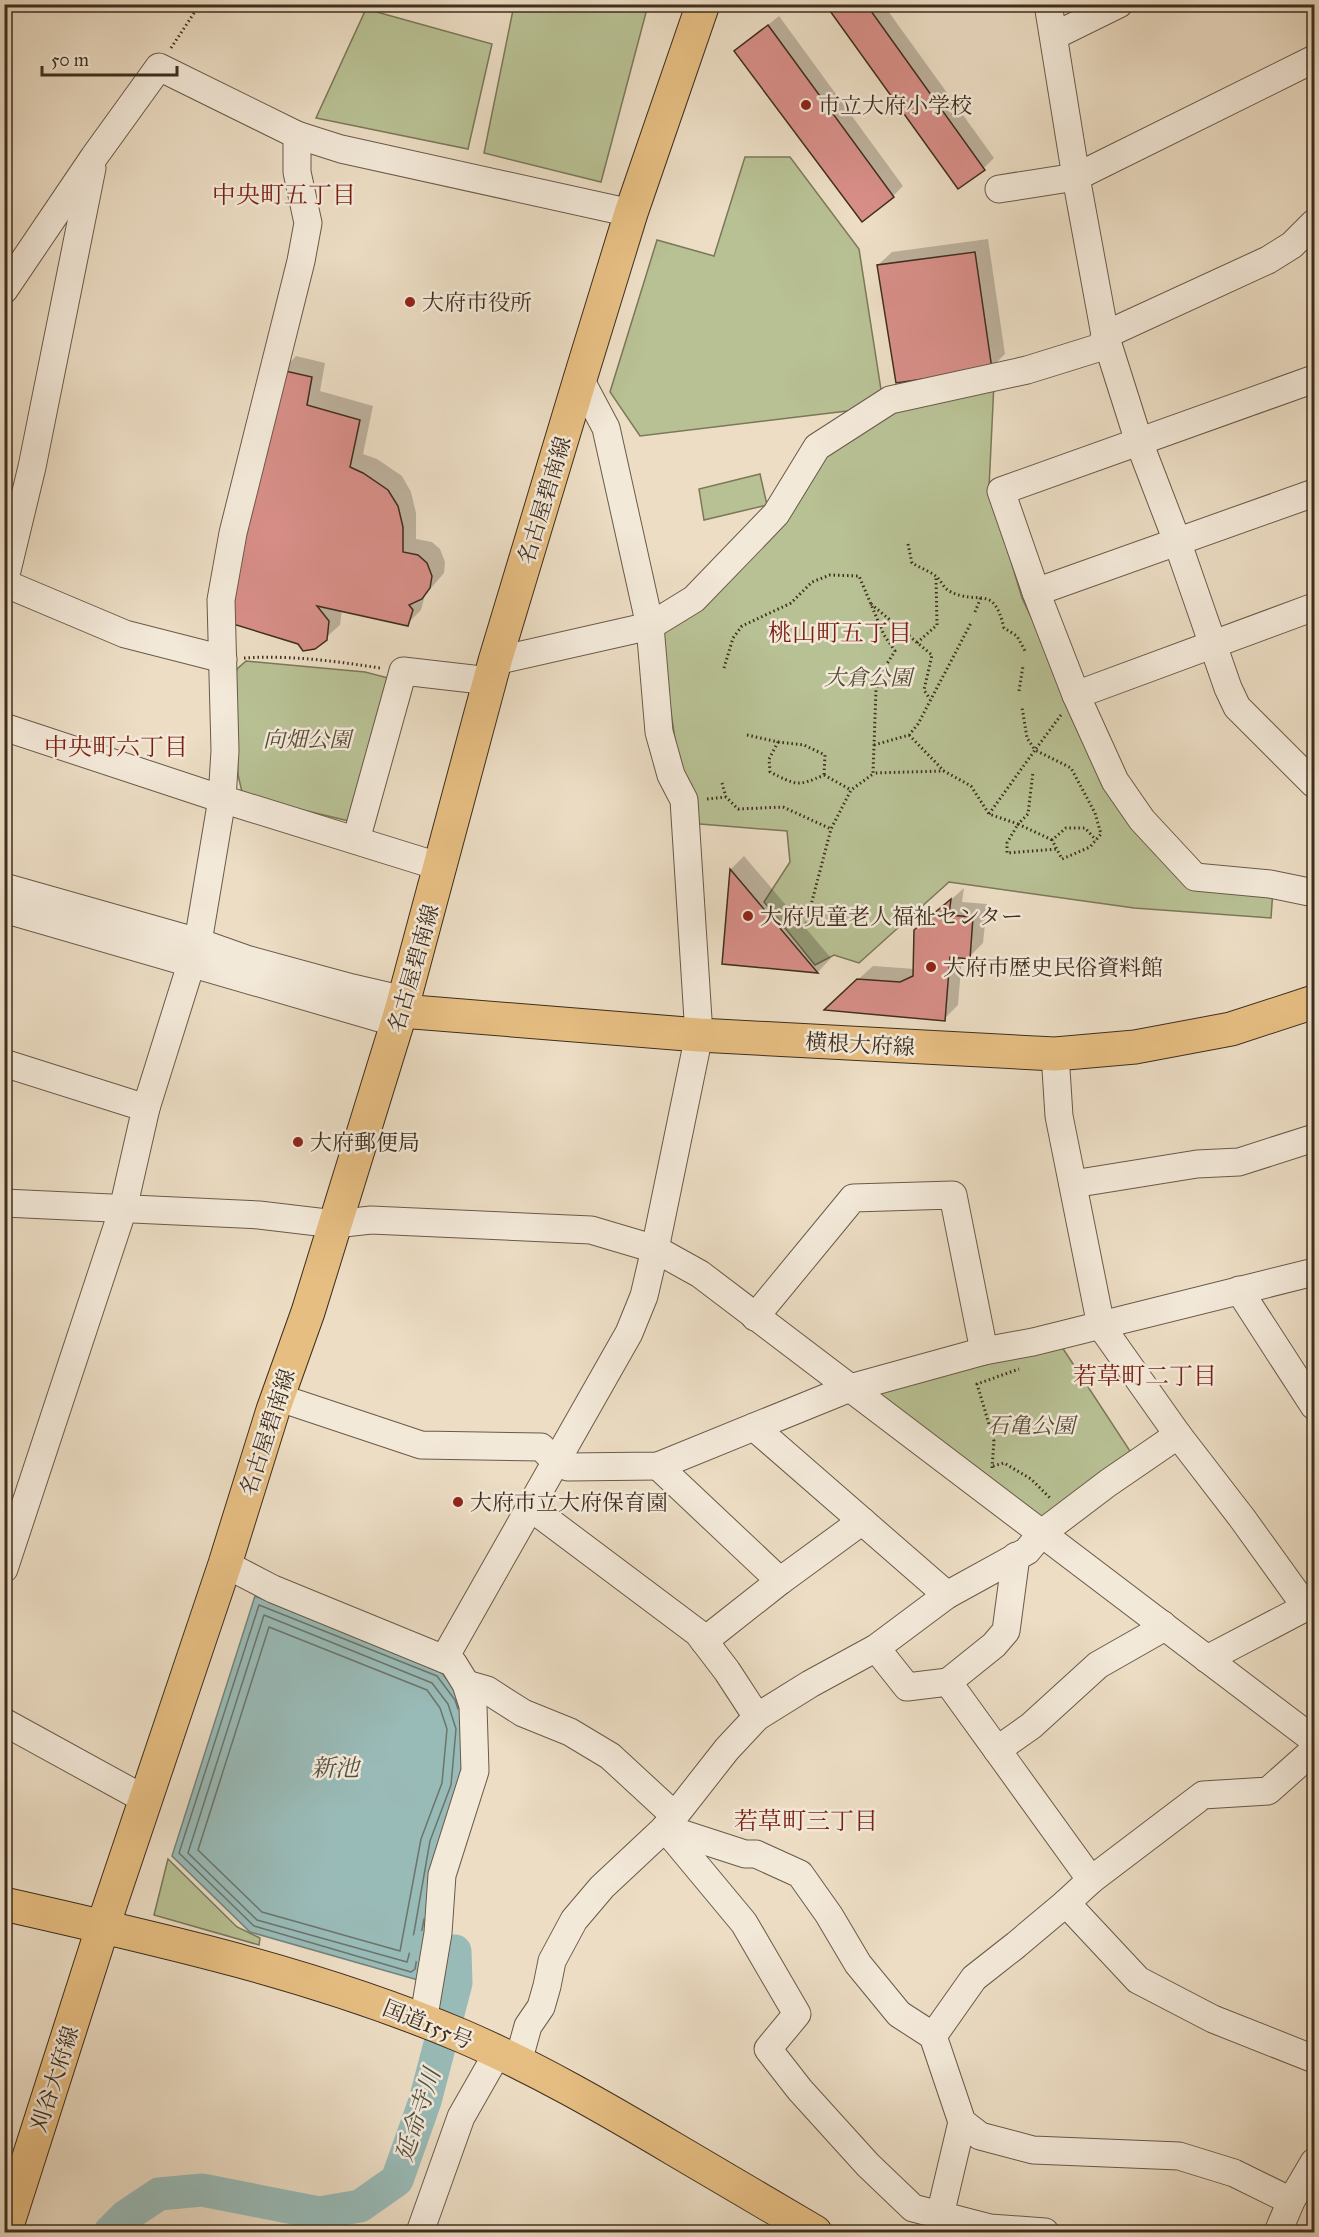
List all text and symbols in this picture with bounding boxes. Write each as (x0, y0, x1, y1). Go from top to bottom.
scale bar (42, 39, 177, 77)
text: 50 m (51, 49, 89, 71)
place label: 市立大府小学校 (818, 92, 972, 119)
marker: 市立大府小学校 (799, 98, 813, 112)
district label: 中央町五丁目 (212, 180, 356, 210)
place label: 大府市役所 (422, 289, 532, 316)
marker: 大府市役所 (403, 295, 417, 309)
street label: 名古屋碧南線 (512, 433, 577, 567)
district label: 桃山町五丁目 (768, 618, 912, 648)
park label: 大倉公園 (824, 664, 915, 691)
park label: 向畑公園 (263, 726, 354, 753)
district label: 中央町六丁目 (44, 732, 188, 762)
street label: 名古屋碧南線 (382, 901, 445, 1035)
place label: 大府児童老人福祉センター (760, 903, 1023, 930)
marker: 大府児童老人福祉センター (741, 909, 755, 923)
place label: 大府市歴史民俗資料館 (943, 954, 1163, 981)
marker: 大府市歴史民俗資料館 (924, 960, 938, 974)
street label: 横根大府線 (804, 1028, 916, 1061)
place label: 大府郵便局 (310, 1129, 420, 1156)
marker: 大府郵便局 (291, 1135, 305, 1149)
district label: 若草町二丁目 (1073, 1361, 1217, 1391)
street label: 名古屋碧南線 (234, 1365, 301, 1499)
park label: 石亀公園 (987, 1412, 1078, 1439)
place label: 大府市立大府保育園 (470, 1489, 668, 1516)
marker: 大府市立大府保育園 (451, 1495, 465, 1509)
water label: 新池 (311, 1753, 362, 1783)
district label: 若草町三丁目 (734, 1806, 878, 1836)
street label: 国道155号 (379, 1994, 477, 2055)
street label: 刈谷大府線 (25, 2023, 84, 2136)
water label: 延命寺川 (389, 2062, 448, 2165)

